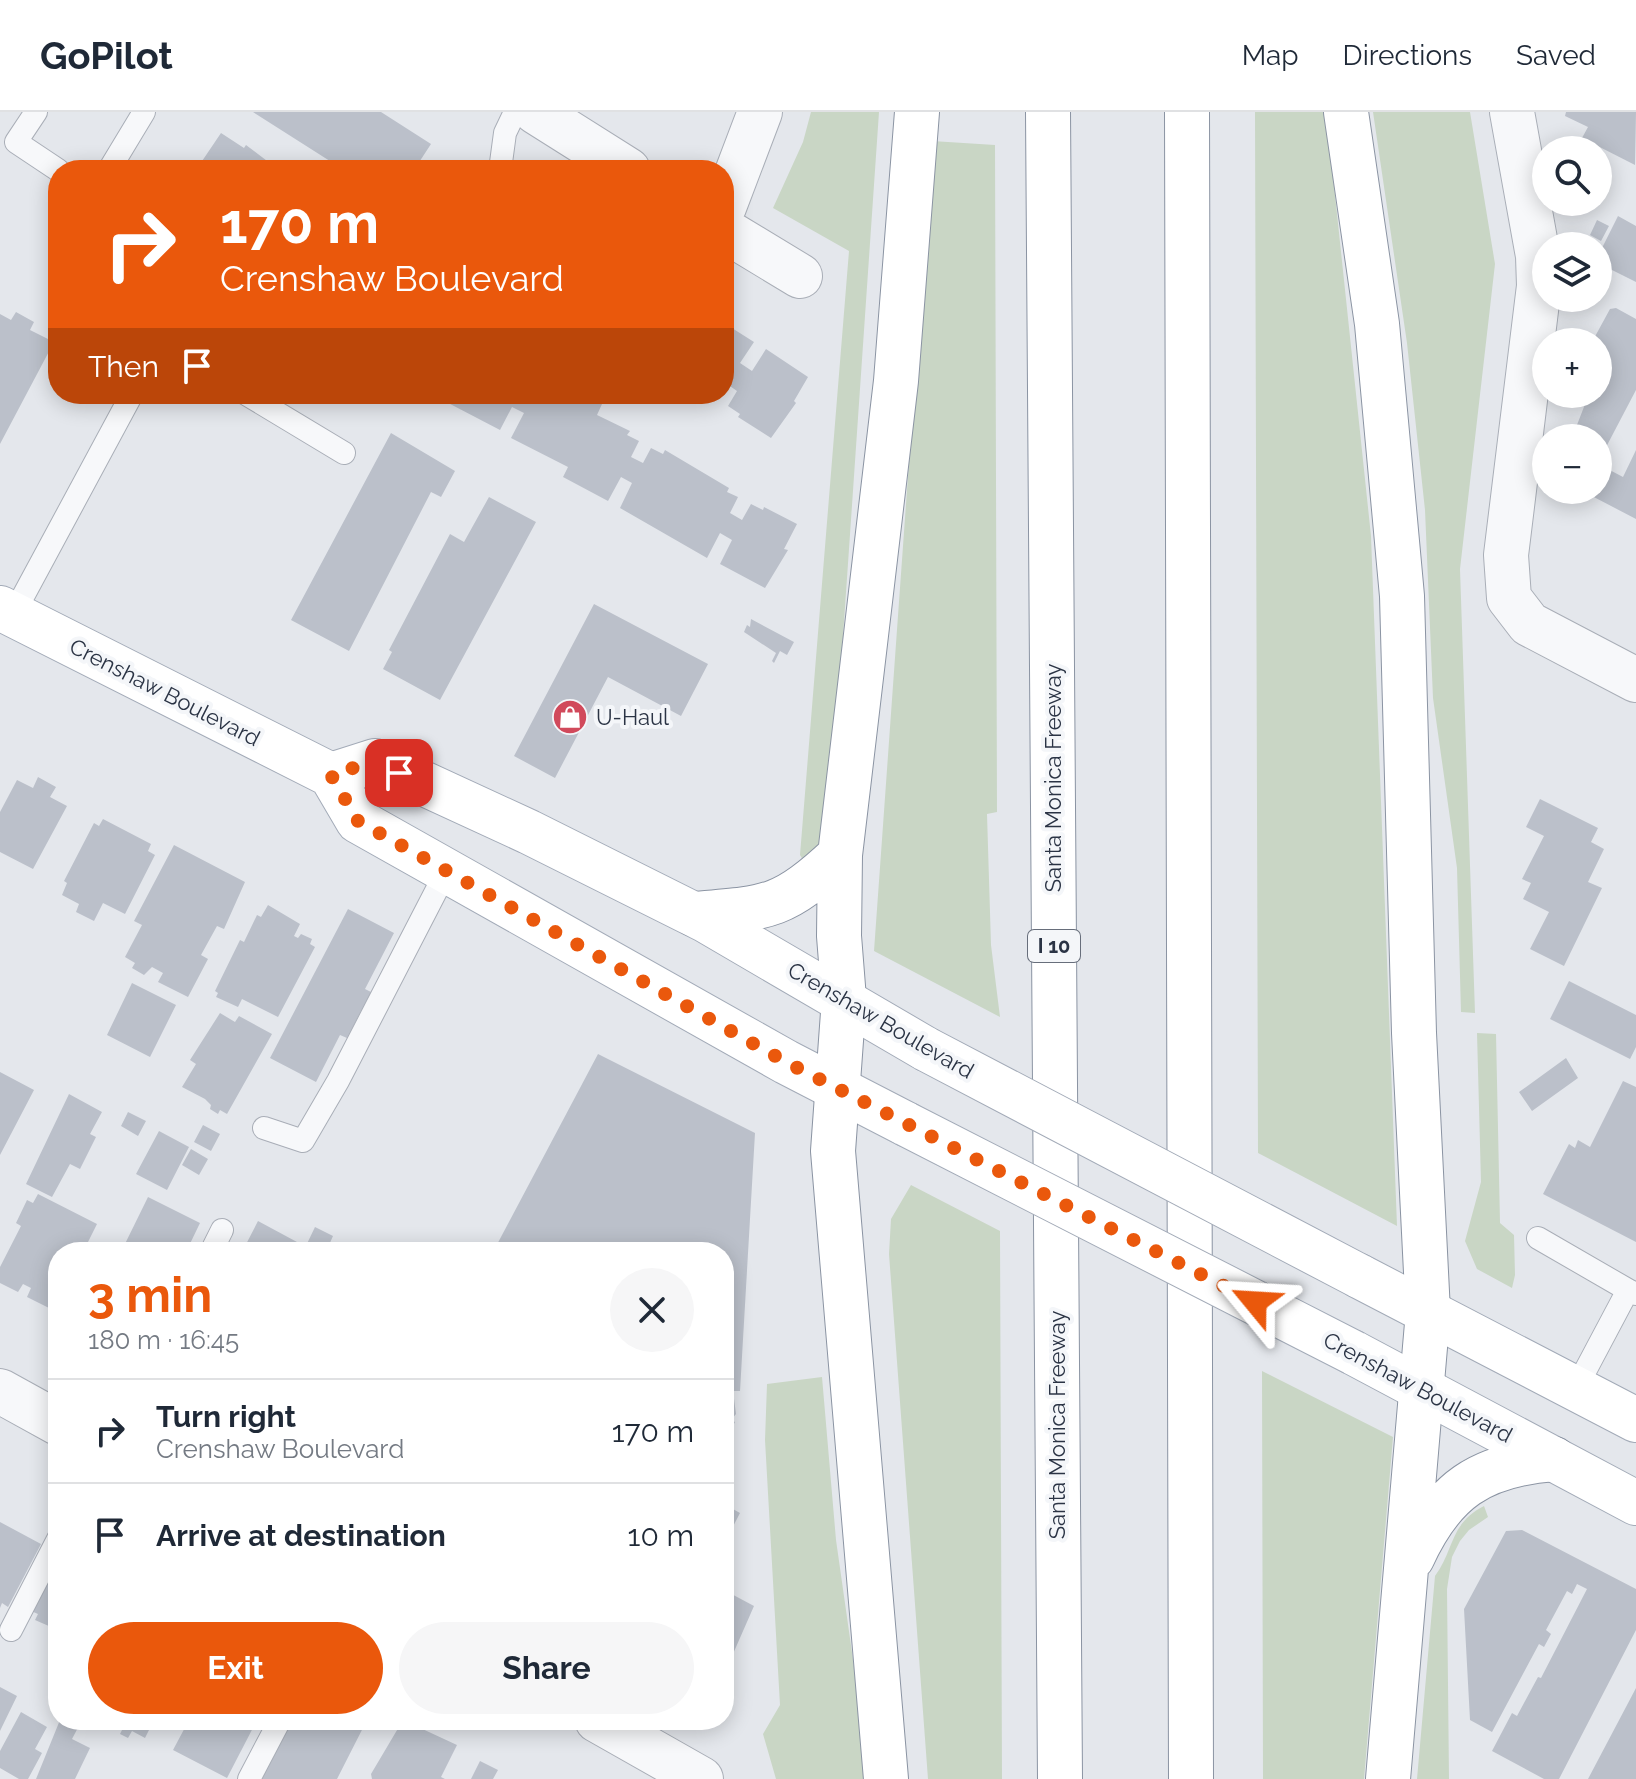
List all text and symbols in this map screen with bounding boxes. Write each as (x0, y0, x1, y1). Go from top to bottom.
text: GoPilot (40, 33, 173, 78)
text: Map (1242, 39, 1299, 72)
text: Directions (1343, 39, 1472, 72)
text: Saved (1516, 39, 1596, 72)
map controls (1532, 136, 1612, 504)
button: search (1532, 136, 1612, 216)
text: 170 m (220, 190, 379, 256)
icon: right (88, 192, 192, 296)
button: layers (1532, 232, 1612, 312)
text: Crenshaw Boulevard (220, 257, 564, 299)
button: + (1532, 328, 1612, 408)
icon: arrive (175, 344, 219, 388)
text: Then (88, 349, 159, 384)
button: − (1532, 424, 1612, 504)
street label: Crenshaw Boulevard (65, 633, 265, 751)
street label: Santa Monica Freeway (1040, 664, 1066, 892)
shop icon: U-Haul (551, 698, 589, 736)
place label: U-Haul (596, 704, 669, 730)
pin (365, 739, 433, 807)
icon: arrive (377, 751, 421, 795)
road number: I 10 (1028, 930, 1080, 962)
street label: Crenshaw Boulevard (784, 956, 978, 1084)
position arrow (1213, 1260, 1297, 1344)
text: 3 min (88, 1267, 212, 1323)
button: close (610, 1268, 694, 1352)
street label: Santa Monica Freeway (1044, 1311, 1070, 1539)
text: 180 m · 16:45 (88, 1325, 239, 1355)
street label: Crenshaw Boulevard (1319, 1326, 1517, 1448)
text: Turn right (156, 1399, 296, 1434)
icon: right (88, 1409, 132, 1453)
text: 170 m (612, 1414, 694, 1449)
text: Crenshaw Boulevard (156, 1434, 404, 1464)
icon: arrive (88, 1513, 132, 1557)
text: Arrive at destination (156, 1518, 446, 1553)
text: 10 m (628, 1518, 694, 1553)
button: Exit (88, 1622, 383, 1714)
button: Share (399, 1622, 694, 1714)

